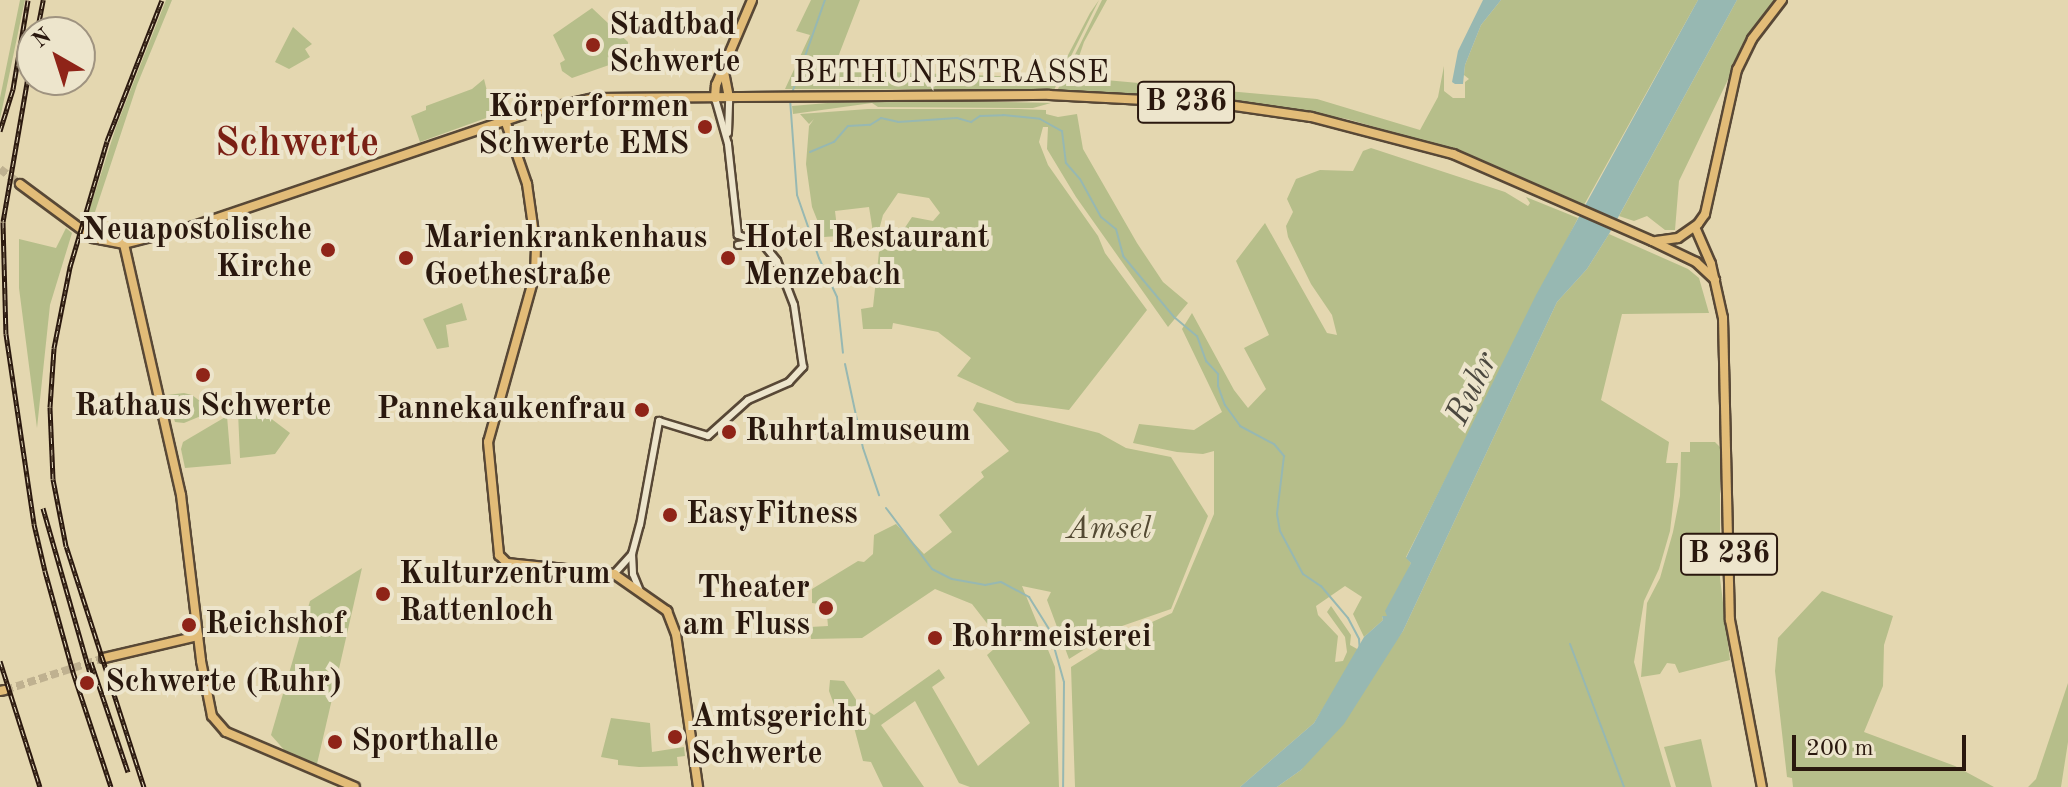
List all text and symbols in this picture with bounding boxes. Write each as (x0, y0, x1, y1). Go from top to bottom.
place label: Stadtbad Schwerte (609, 8, 741, 83)
north arrow (16, 16, 96, 96)
text: N (29, 25, 56, 53)
marker: Stadtbad Schwerte (584, 36, 602, 54)
street label: BETHUNESTRASSE (793, 55, 1109, 93)
road number: B 236 (1136, 76, 1236, 128)
place label: Körperformen Schwerte EMS (478, 90, 689, 165)
marker: Körperformen Schwerte EMS (696, 118, 714, 136)
district label: Schwerte (215, 121, 379, 169)
place label: Neuapostolische Kirche (82, 213, 312, 288)
place label: Marienkrankenhaus Goethestraße (424, 221, 707, 296)
place label: Hotel Restaurant Menzebach (744, 221, 989, 296)
marker: Neuapostolische Kirche (319, 241, 337, 259)
marker: Marienkrankenhaus Goethestraße (395, 247, 417, 269)
marker: Hotel Restaurant Menzebach (719, 249, 737, 267)
water label: Ruhr (1438, 346, 1508, 432)
marker: Rathaus Schwerte (194, 366, 212, 384)
place label: Rathaus Schwerte (74, 388, 332, 426)
place label: Pannekaukenfrau (376, 391, 626, 429)
marker: Pannekaukenfrau (633, 401, 651, 419)
place label: Ruhrtalmuseum (745, 413, 971, 451)
marker: Ruhrtalmuseum (720, 423, 738, 441)
place label: EasyFitness (686, 496, 858, 534)
marker: EasyFitness (661, 506, 679, 524)
park label: Amsel (1067, 511, 1151, 549)
road number: B 236 (1679, 528, 1779, 580)
place label: Kulturzentrum Rattenloch (399, 557, 611, 632)
place label: Theater am Fluss (683, 571, 810, 646)
marker: Kulturzentrum Rattenloch (374, 585, 392, 603)
marker: Theater am Fluss (817, 599, 835, 617)
place label: Reichshof (205, 606, 345, 644)
marker: Reichshof (180, 616, 198, 634)
place label: Rohrmeisterei (951, 619, 1151, 657)
marker: Rohrmeisterei (926, 629, 944, 647)
place label: Schwerte (Ruhr) (105, 664, 342, 702)
marker: Schwerte (Ruhr) (76, 672, 98, 694)
place label: Amtsgericht Schwerte (691, 700, 867, 775)
scale bar (1796, 719, 1970, 769)
place label: Sporthalle (351, 723, 499, 761)
marker: Amtsgericht Schwerte (666, 728, 684, 746)
marker: Sporthalle (326, 733, 344, 751)
text: 200 m (1806, 737, 1874, 761)

